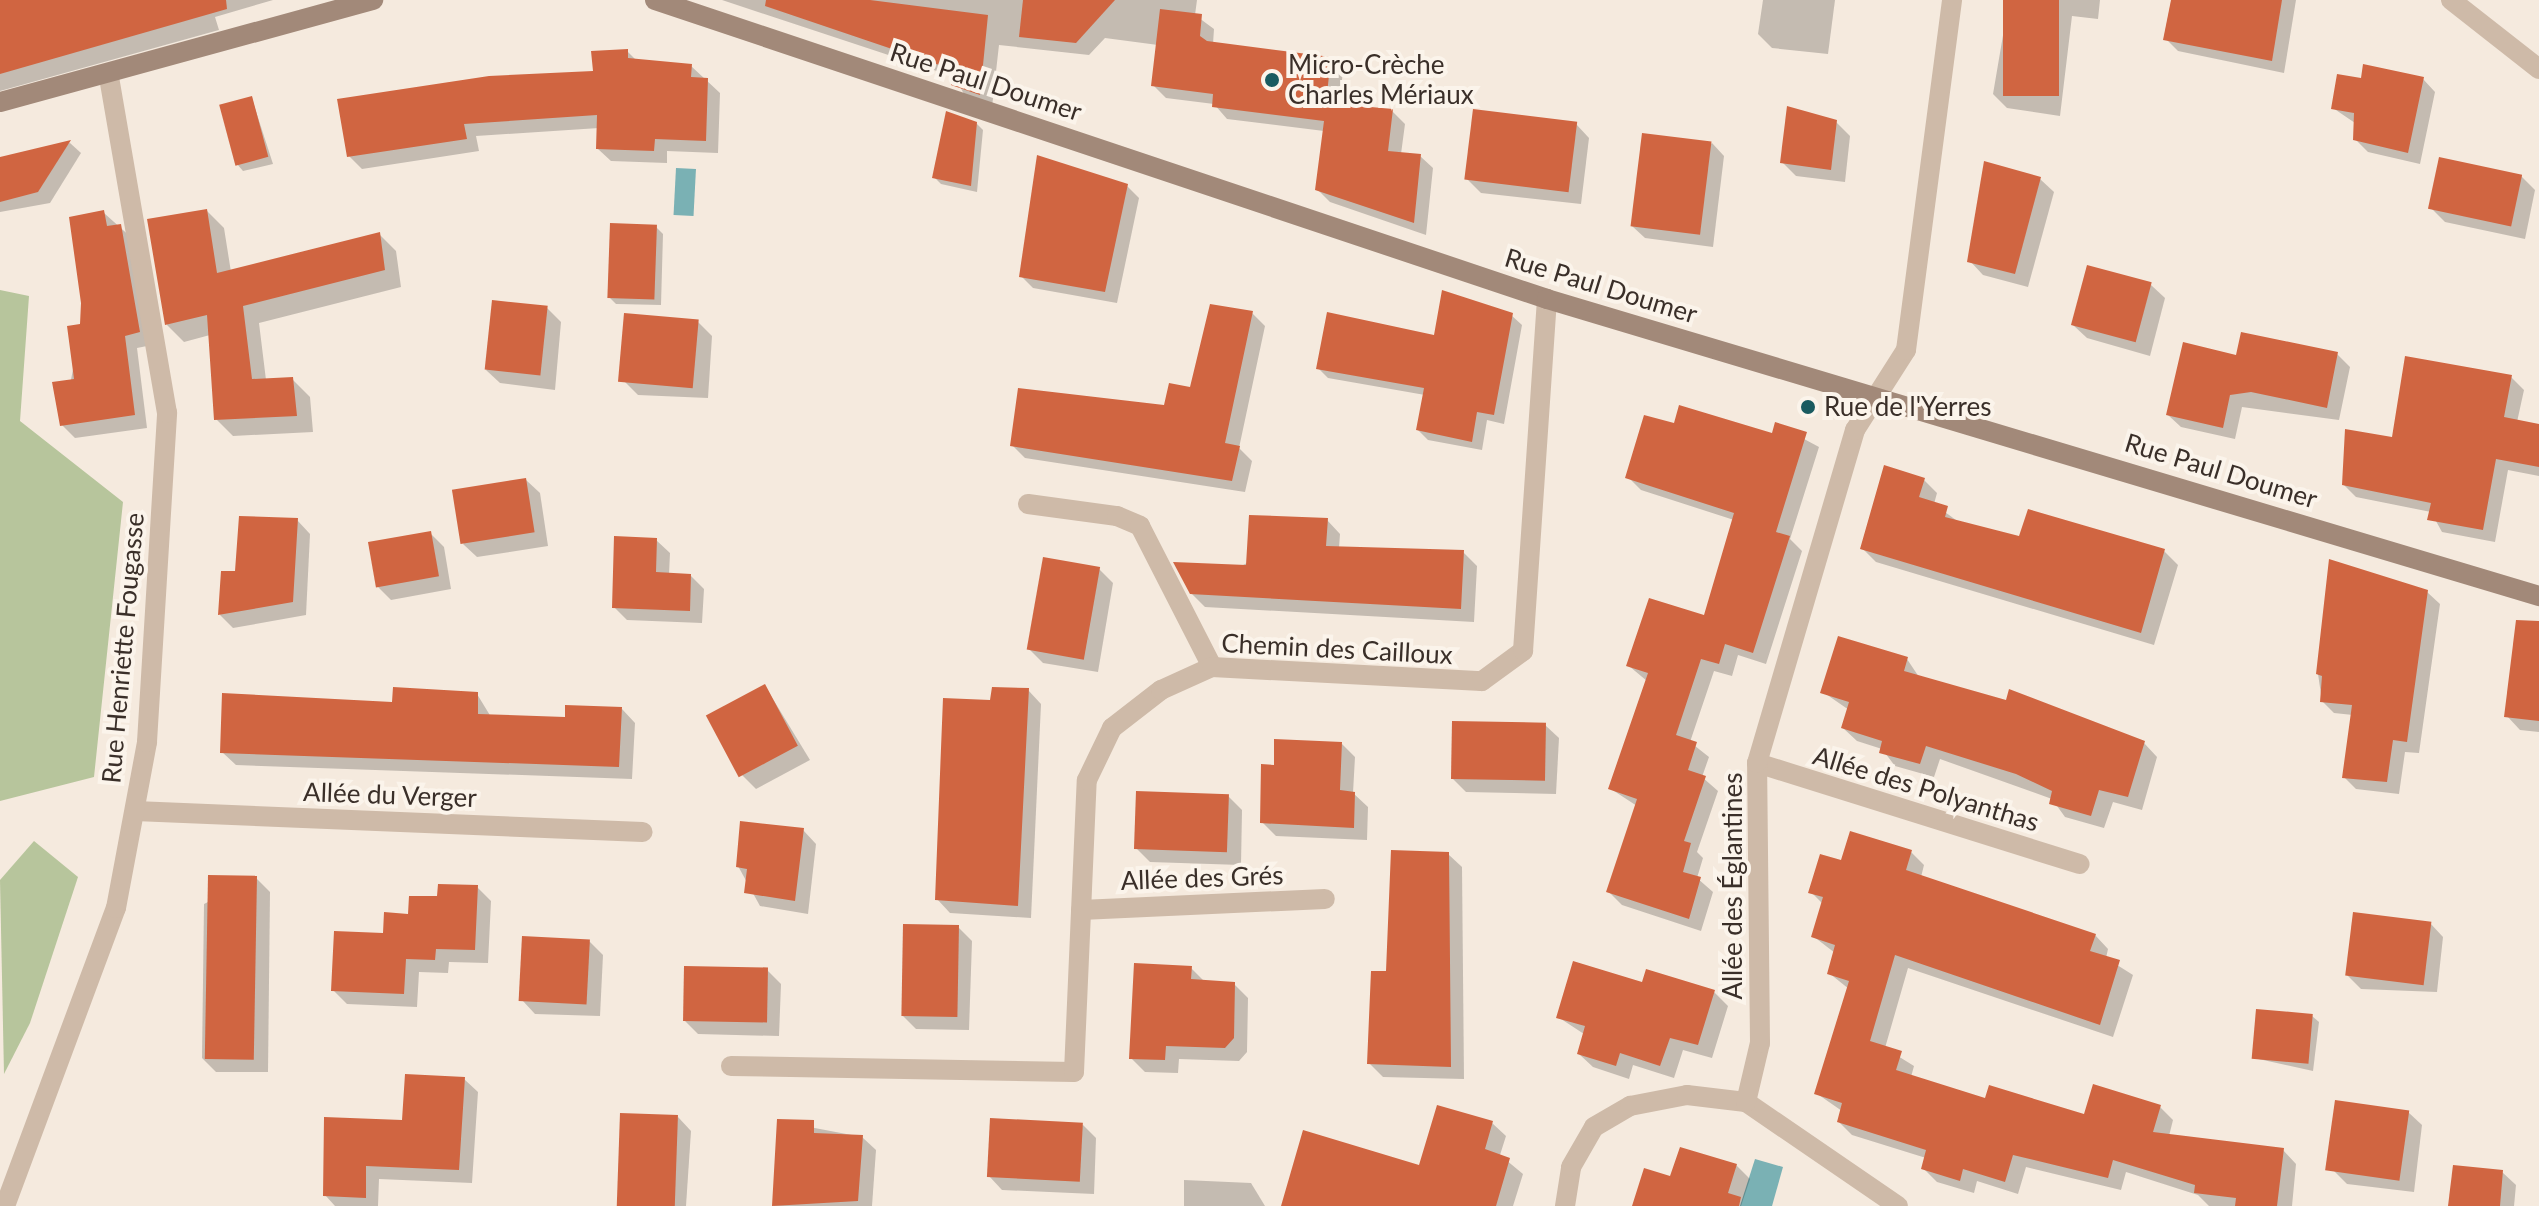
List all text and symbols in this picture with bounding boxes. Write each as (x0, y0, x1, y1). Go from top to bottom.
street label: Rue Paul Doumer (886, 36, 1086, 128)
place label: Micro-Crèche Charles Mériaux (1288, 49, 1474, 110)
marker: Micro-Crèche Charles Mériaux (1263, 71, 1281, 89)
street label: Rue Paul Doumer (1501, 242, 1701, 330)
place label: Rue de l'Yerres (1824, 391, 1992, 423)
marker: Rue de l'Yerres (1799, 398, 1817, 416)
street label: Rue Paul Doumer (2121, 427, 2321, 515)
street label: Rue Henriette Fougasse (96, 512, 150, 784)
street label: Chemin des Cailloux (1221, 627, 1453, 671)
street label: Allée des Polyanthas (1809, 740, 2043, 838)
street label: Allée des Églantines (1717, 772, 1749, 1000)
street label: Allée du Verger (302, 776, 478, 814)
street label: Allée des Grés (1120, 860, 1284, 896)

